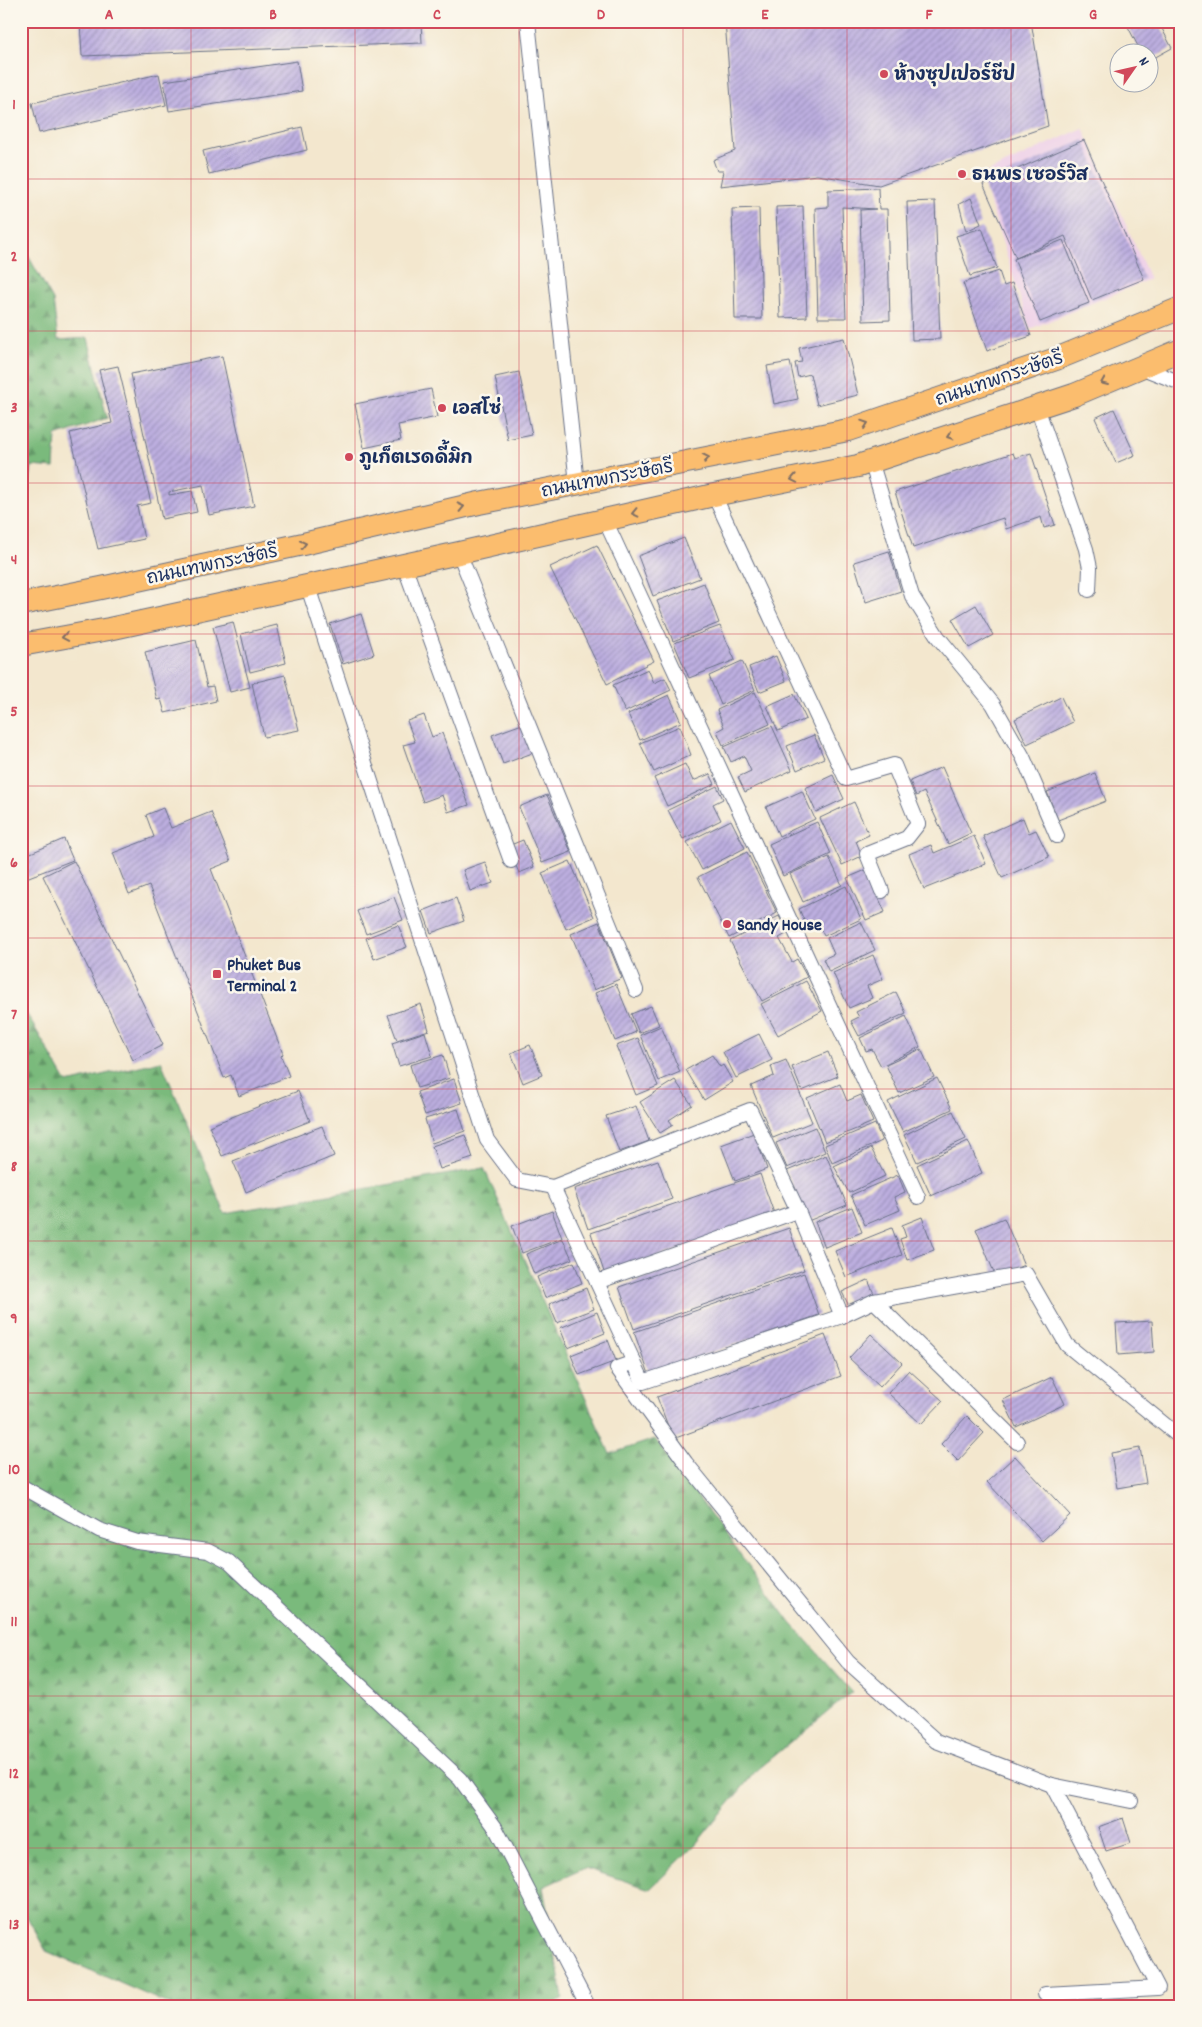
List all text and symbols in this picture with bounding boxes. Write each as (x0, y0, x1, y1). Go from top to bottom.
text: A (105, 4, 114, 27)
text: B (269, 4, 277, 27)
text: C (433, 4, 441, 27)
text: D (597, 4, 606, 27)
text: E (761, 4, 769, 27)
text: F (925, 4, 933, 27)
text: G (1089, 4, 1097, 27)
north arrow (1110, 42, 1160, 92)
text: N (1133, 53, 1153, 70)
place label: ห้างซุปเปอร์ชีป (894, 61, 1015, 89)
marker: ห้างซุปเปอร์ชีป (878, 68, 890, 80)
text: 1 (12, 94, 16, 117)
place label: ธนพร เซอร์วิส (972, 161, 1089, 189)
marker: ธนพร เซอร์วิส (956, 168, 968, 180)
text: 2 (11, 246, 18, 269)
street label: ถนนเทพกระษัตรี (932, 345, 1067, 414)
one-way arrow (1100, 376, 1109, 387)
place label: เอสโซ่ (452, 396, 501, 423)
text: 3 (10, 397, 18, 420)
marker: เอสโซ่ (436, 402, 448, 414)
one-way arrow (860, 420, 869, 430)
one-way arrow (946, 430, 955, 440)
place label: ภูเก็ตเรดดี้มิก (359, 439, 473, 472)
marker: ภูเก็ตเรดดี้มิก (343, 451, 355, 463)
street label: ถนนเทพกระษัตรี (539, 453, 675, 505)
one-way arrow (702, 453, 711, 464)
one-way arrow (789, 473, 798, 483)
one-way arrow (457, 502, 466, 513)
one-way arrow (631, 507, 640, 518)
street label: ถนนเทพกระษัตรี (144, 538, 280, 593)
one-way arrow (299, 539, 307, 550)
text: 4 (11, 549, 17, 572)
one-way arrow (61, 631, 70, 641)
text: 5 (10, 701, 18, 724)
text: 6 (10, 852, 18, 875)
place label: Sandy House (737, 914, 822, 939)
marker: Sandy House (721, 918, 733, 930)
place label: Phuket Bus Terminal 2 (227, 954, 302, 1000)
marker: Phuket Bus Terminal 2 (211, 968, 223, 980)
text: 7 (11, 1004, 17, 1027)
text: 8 (11, 1156, 18, 1179)
text: 9 (10, 1308, 18, 1331)
text: 10 (8, 1459, 20, 1482)
text: 11 (10, 1611, 18, 1634)
text: 12 (9, 1763, 19, 1786)
text: 13 (9, 1914, 19, 1937)

